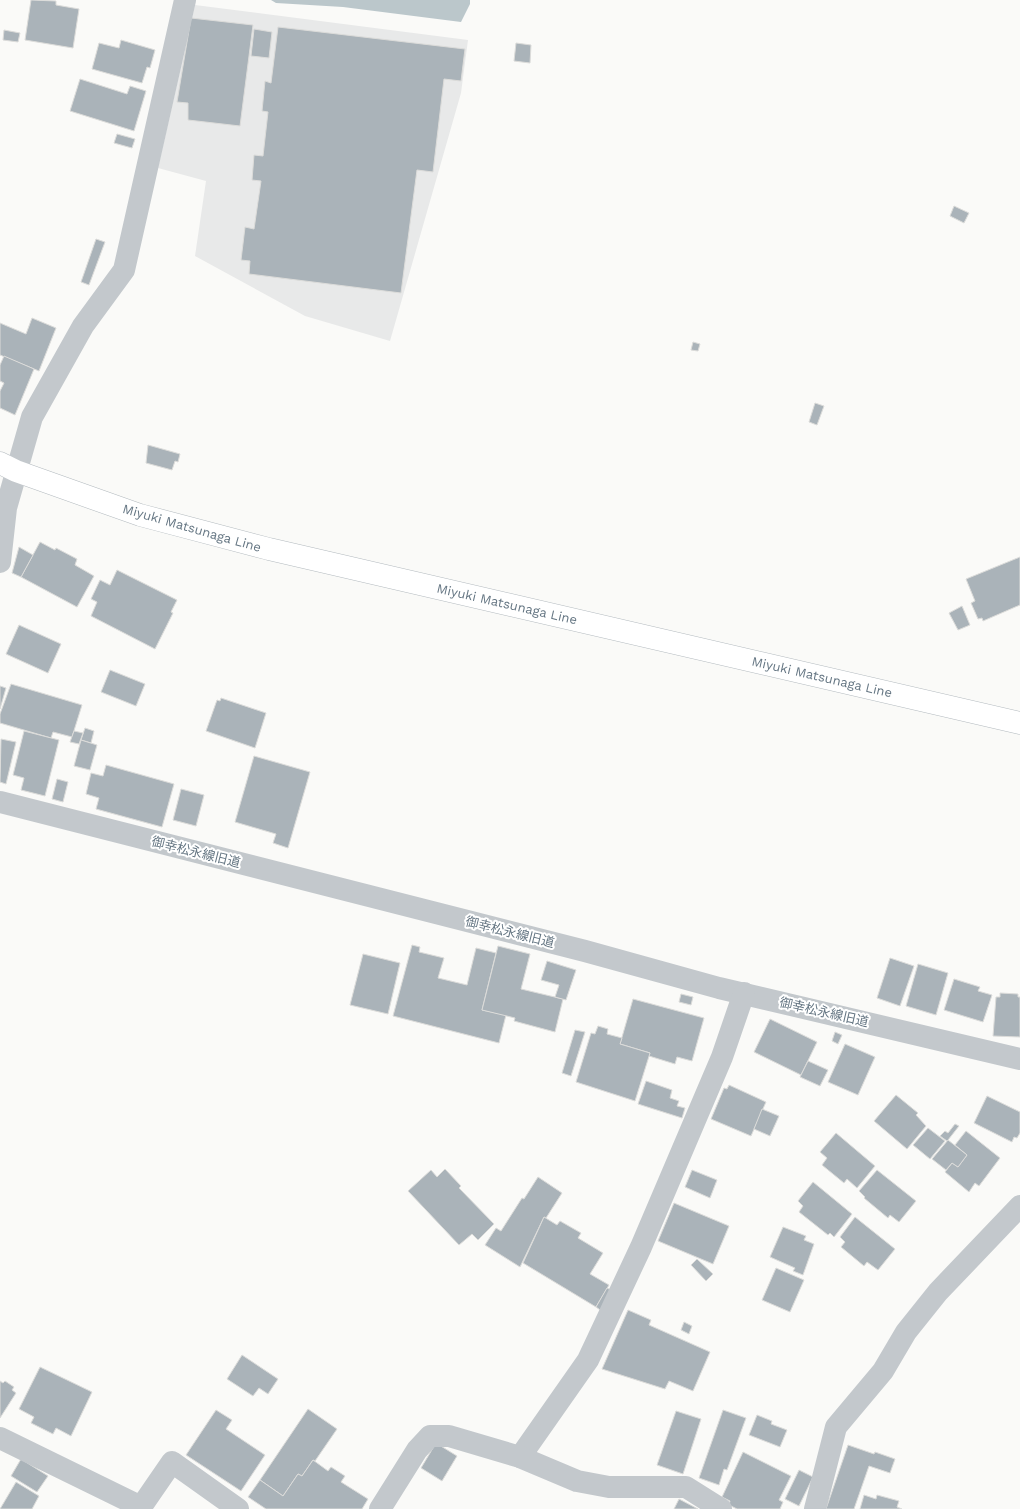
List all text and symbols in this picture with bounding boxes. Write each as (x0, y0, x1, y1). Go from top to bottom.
street label: Miyuki Matsunaga Line (121, 501, 263, 555)
street label: Miyuki Matsunaga Line (435, 581, 579, 627)
street label: Miyuki Matsunaga Line (750, 654, 894, 700)
street label: 御幸松永線旧道 (150, 834, 242, 870)
street label: 御幸松永線旧道 (464, 914, 556, 950)
street label: 御幸松永線旧道 (778, 994, 870, 1030)

